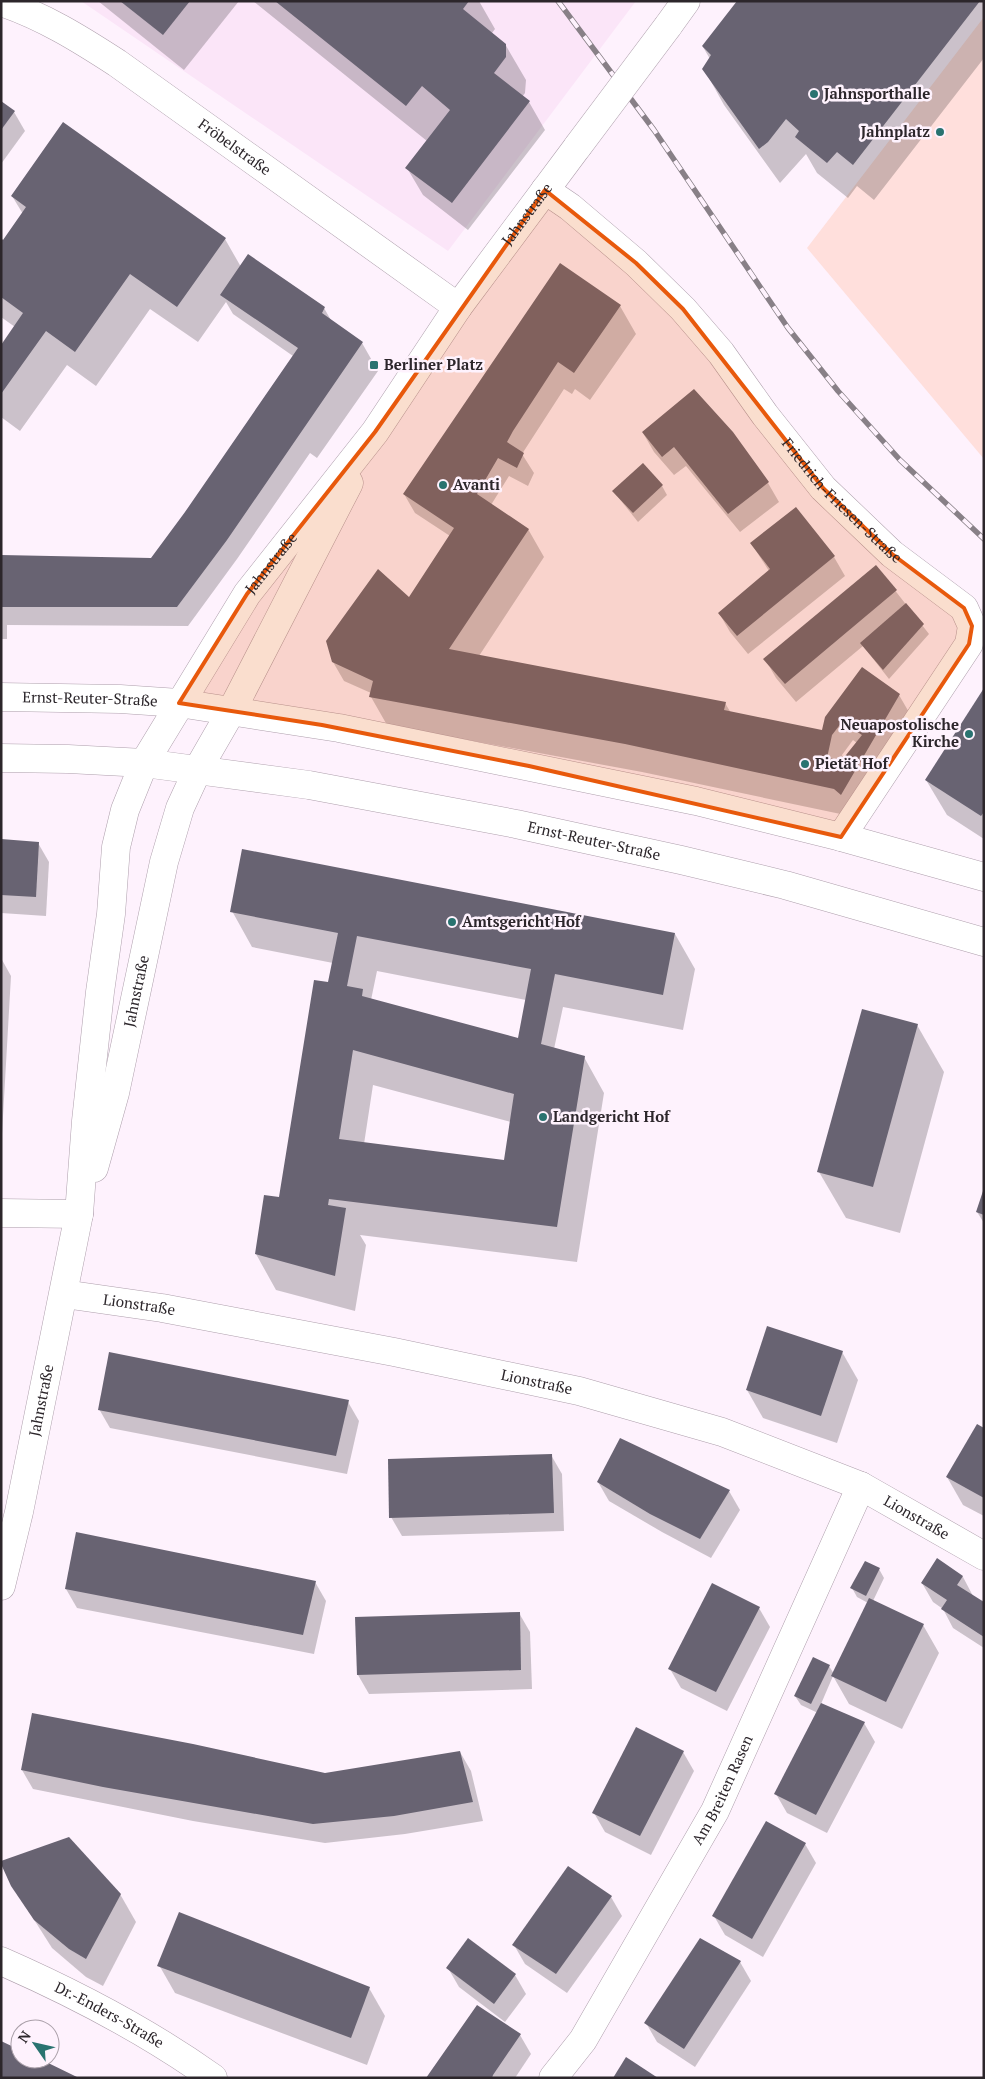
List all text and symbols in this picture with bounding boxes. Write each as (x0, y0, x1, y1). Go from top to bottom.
place label: Jahnsporthalle (824, 83, 930, 103)
marker: Jahnsporthalle (808, 88, 820, 100)
street label: Fröbelstraße (195, 113, 276, 179)
place label: Jahnplatz (861, 121, 930, 141)
marker: Jahnplatz (934, 126, 946, 138)
street label: Jahnstraße (497, 178, 556, 249)
place label: Berliner Platz (384, 354, 483, 374)
marker: Berliner Platz (368, 359, 380, 371)
street label: Friedrich-Friesen-Straße (778, 433, 906, 567)
place label: Avanti (453, 474, 500, 494)
marker: Avanti (437, 479, 449, 491)
street label: Jahnstraße (240, 528, 301, 597)
street label: Ernst-Reuter-Straße (22, 686, 158, 711)
place label: Neuapostolische Kirche (841, 714, 959, 751)
marker: Neuapostolische Kirche (963, 728, 975, 740)
place label: Pietät Hof (815, 753, 889, 773)
marker: Pietät Hof (799, 758, 811, 770)
street label: Ernst-Reuter-Straße (526, 816, 663, 864)
place label: Amtsgericht Hof (462, 911, 582, 931)
marker: Amtsgericht Hof (446, 916, 458, 928)
street label: Jahnstraße (118, 953, 153, 1029)
place label: Landgericht Hof (553, 1106, 671, 1126)
marker: Landgericht Hof (537, 1111, 549, 1123)
street label: Lionstraße (102, 1289, 177, 1319)
street label: Jahnstraße (23, 1362, 57, 1438)
street label: Lionstraße (499, 1364, 574, 1398)
street label: Lionstraße (881, 1490, 954, 1543)
street label: Am Breiten Rasen (687, 1732, 757, 1848)
street label: Dr.-Enders-Straße (52, 1976, 168, 2052)
north arrow (10, 2019, 60, 2069)
text: N (13, 2026, 35, 2046)

